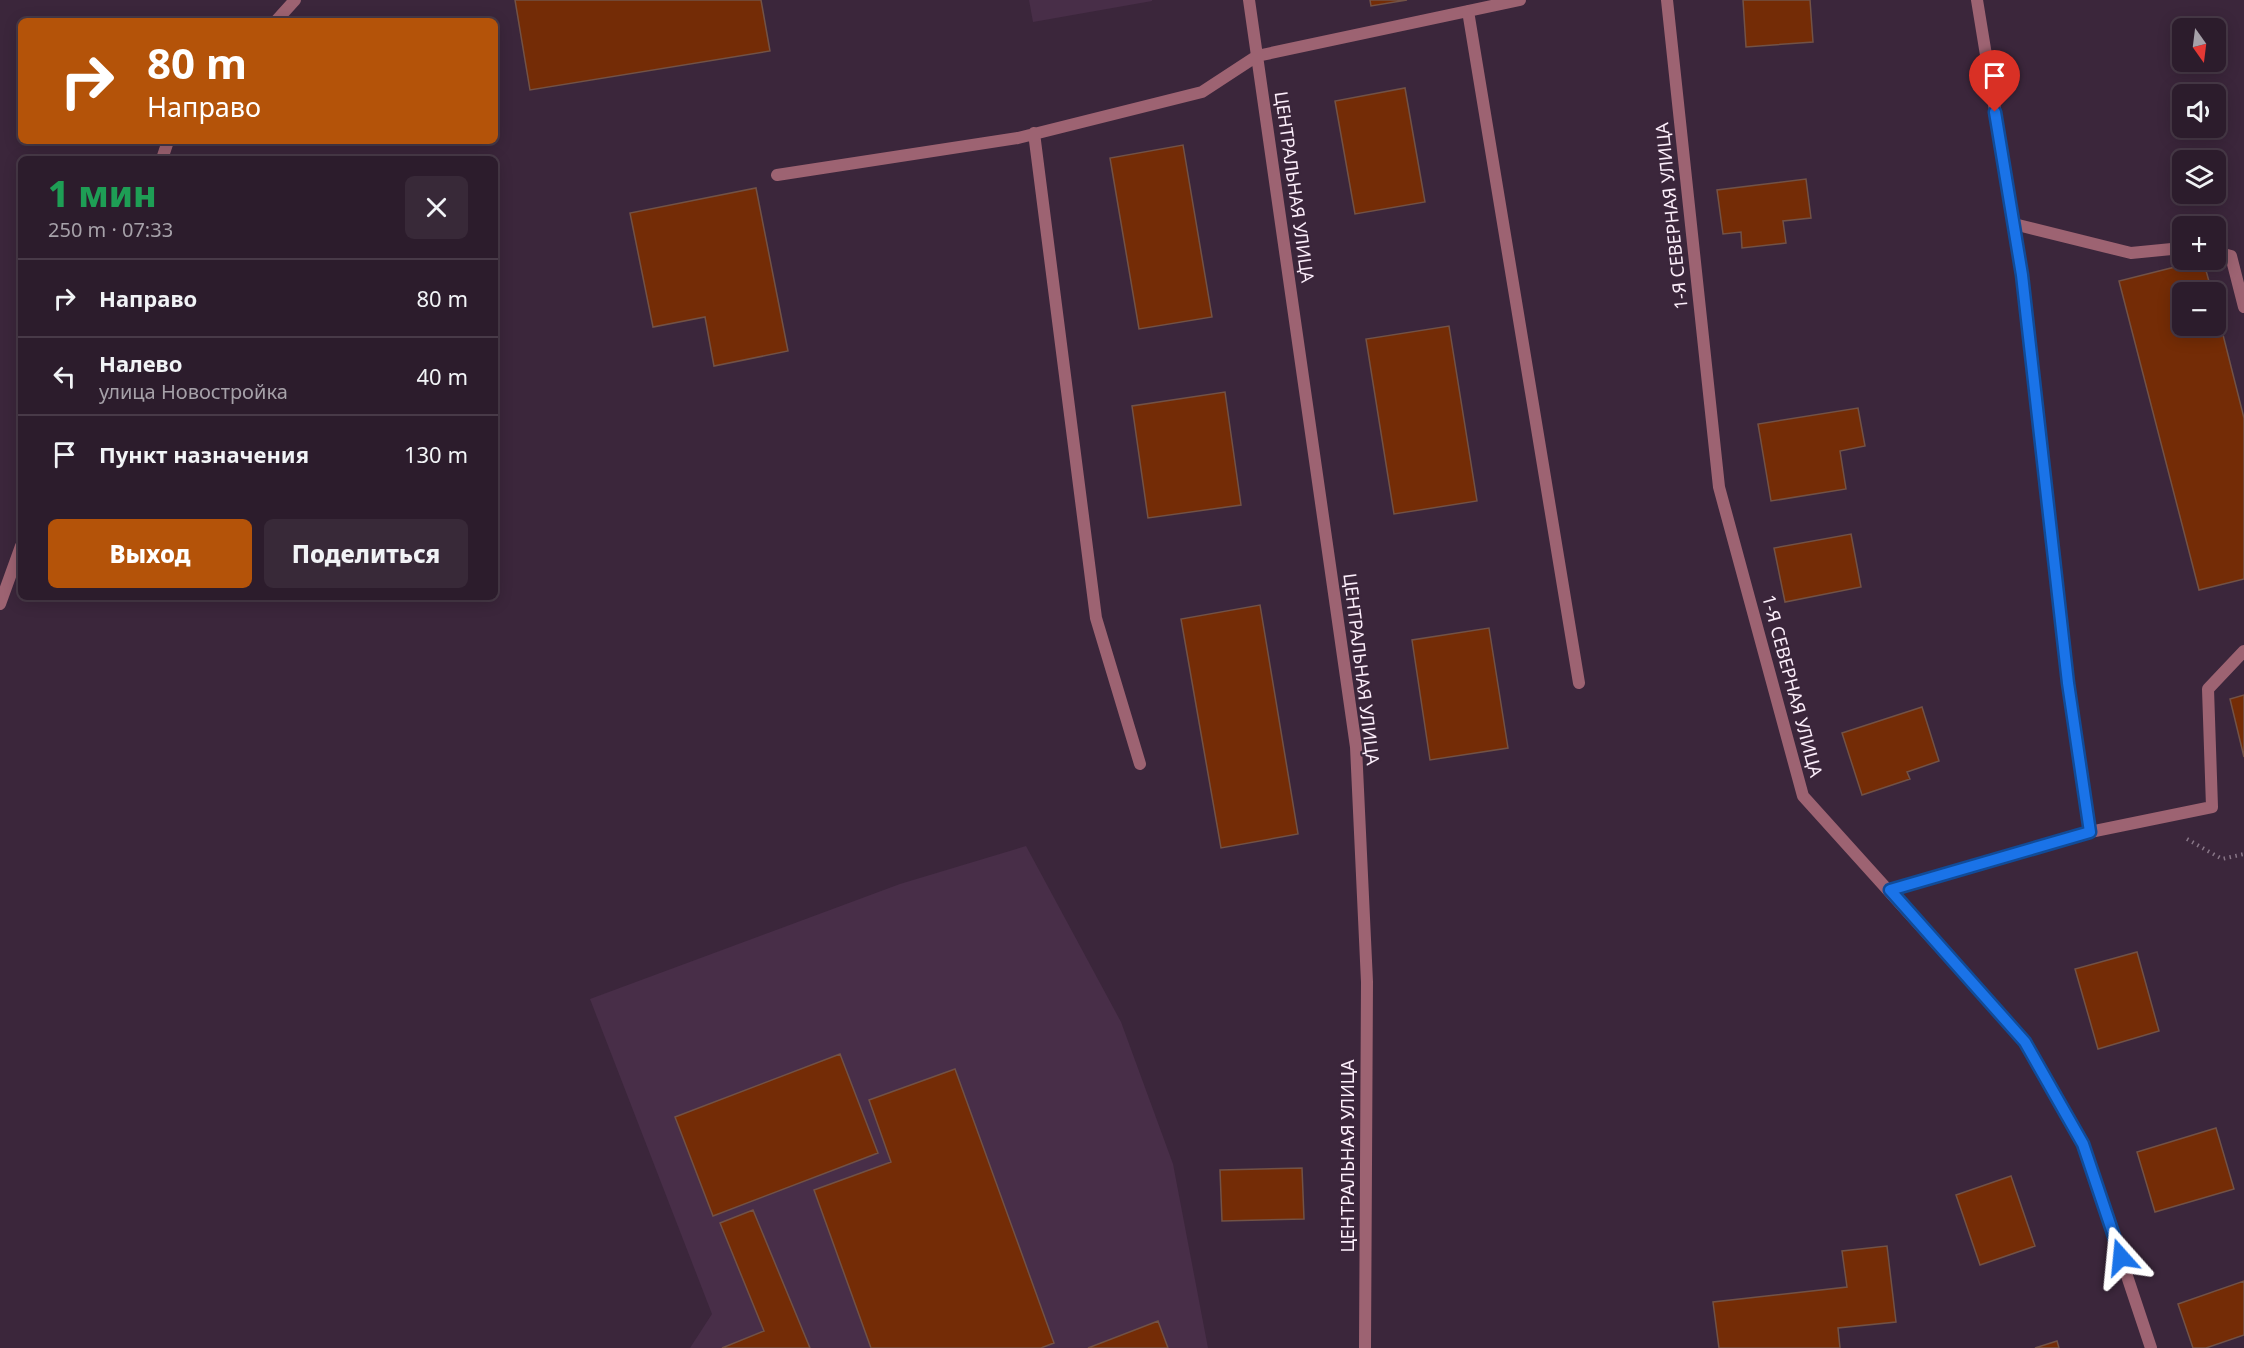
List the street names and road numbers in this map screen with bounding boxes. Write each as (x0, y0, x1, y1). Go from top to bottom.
street label: ЦЕНТРАЛЬНАЯ УЛИЦА (1270, 90, 1320, 285)
street label: 1-Я СЕВЕРНАЯ УЛИЦА (1649, 121, 1693, 311)
street label: ЦЕНТРАЛЬНАЯ УЛИЦА (1338, 572, 1386, 767)
street label: 1-Я СЕВЕРНАЯ УЛИЦА (1757, 592, 1829, 780)
street label: ЦЕНТРАЛЬНАЯ УЛИЦА (1335, 1059, 1359, 1253)

